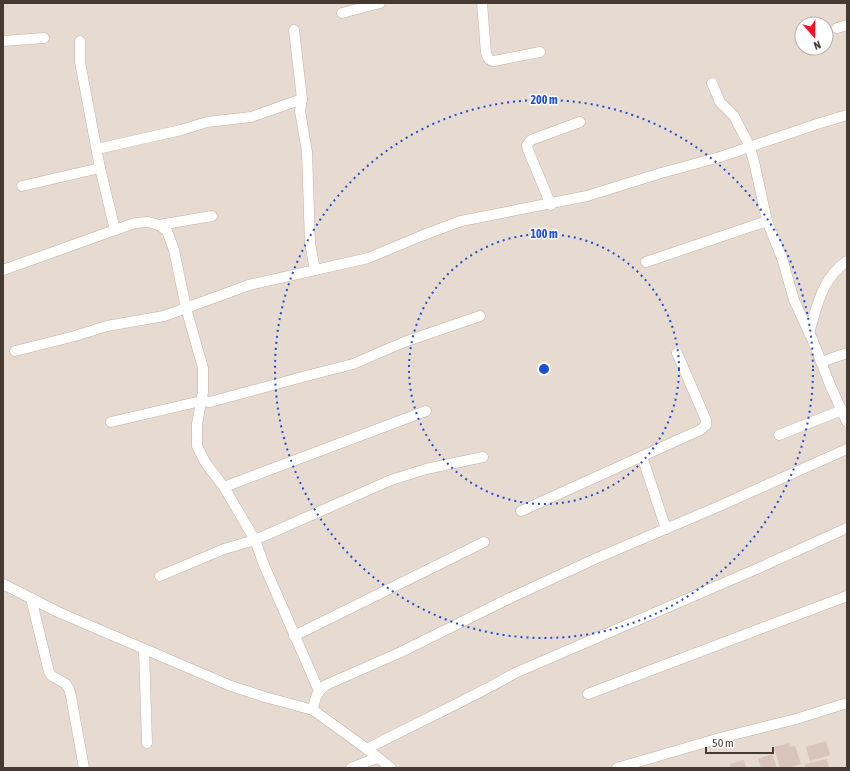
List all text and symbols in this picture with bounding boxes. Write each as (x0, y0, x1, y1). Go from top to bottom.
north arrow (794, 16, 834, 56)
text: N (812, 39, 823, 52)
text: 200 m (530, 93, 558, 107)
text: 100 m (530, 227, 558, 241)
centre of rings (537, 362, 551, 376)
scale bar (706, 729, 773, 755)
text: 50 m (712, 736, 734, 750)

